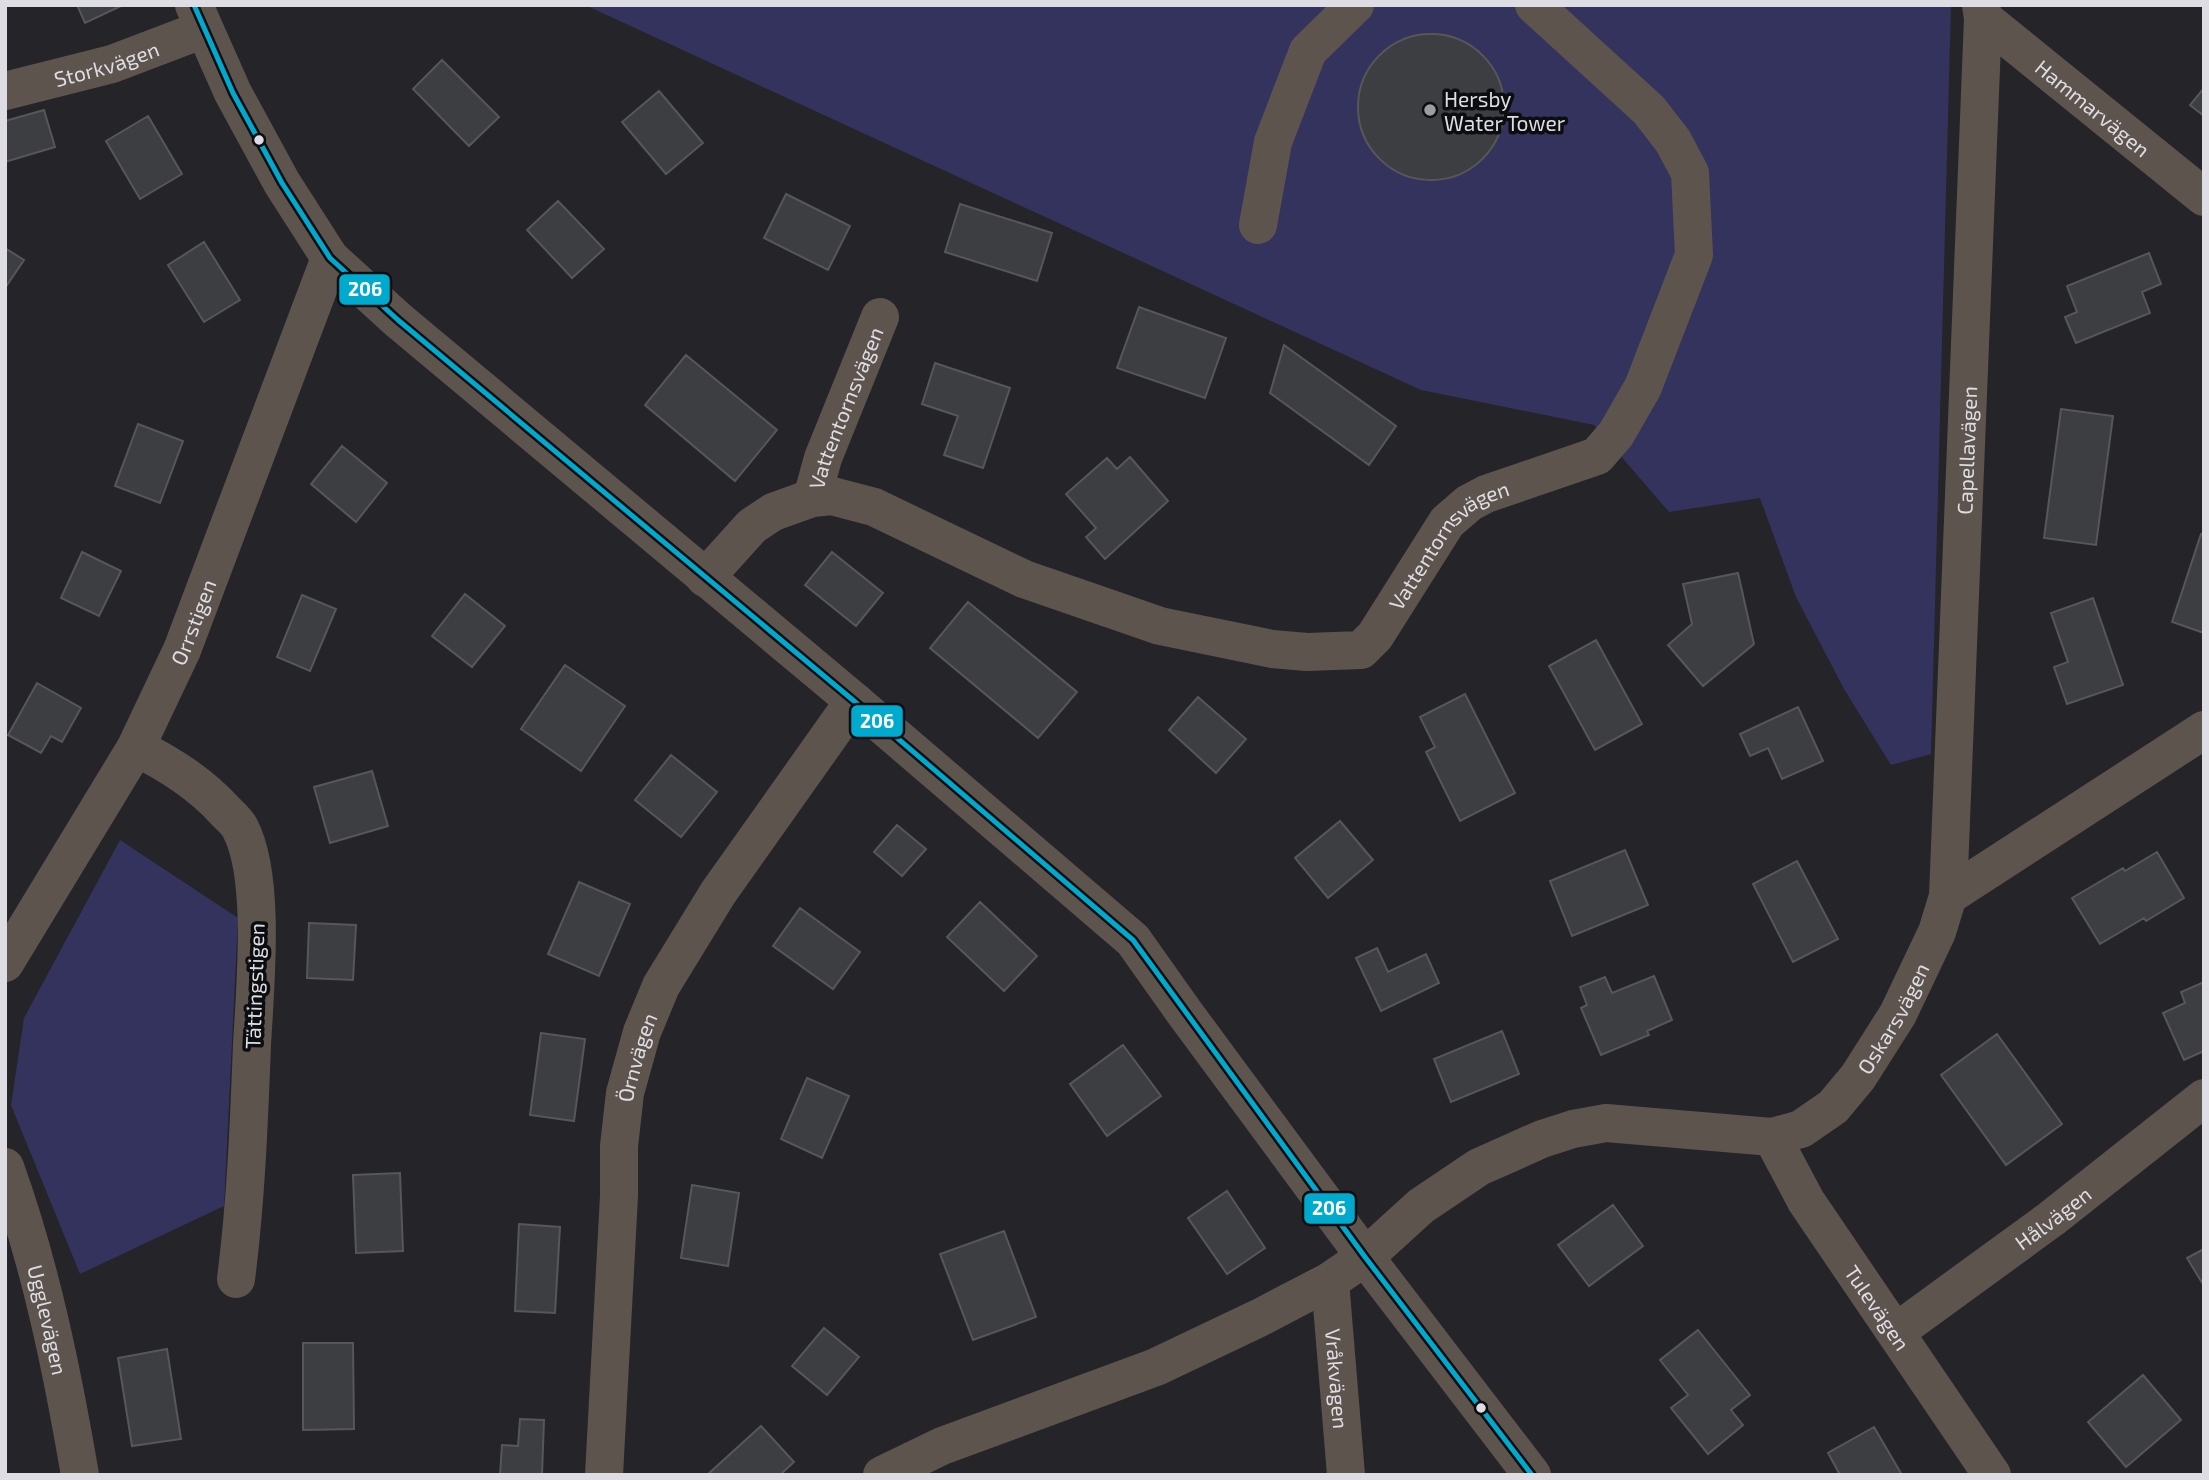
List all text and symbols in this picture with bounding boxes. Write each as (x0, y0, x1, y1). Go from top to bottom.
street label: Storkvägen (51, 35, 162, 91)
street label: Hammarvägen (2031, 54, 2156, 161)
place label: Hersby Water Tower (1444, 86, 1566, 135)
marker: Hersby Water Tower (1422, 102, 1438, 118)
unlabelled marker (252, 133, 266, 147)
line badge: 206 (338, 273, 391, 306)
text: 206 (348, 277, 382, 300)
street label: Vattentornsvägen (803, 323, 887, 492)
street label: Capellavägen (1951, 386, 1981, 515)
street label: Vattentornsvägen (1383, 475, 1512, 614)
street label: Orrstigen (164, 575, 220, 669)
line badge: 206 (850, 704, 904, 738)
text: 206 (860, 709, 894, 732)
street label: Tättingstigen (239, 923, 269, 1049)
street label: Oskarsvägen (1851, 958, 1933, 1078)
street label: Örnvägen (612, 1009, 661, 1103)
street label: Hålvägen (2009, 1180, 2095, 1254)
line badge: 206 (1303, 1192, 1356, 1225)
text: 206 (1312, 1196, 1346, 1219)
street label: Tulevägen (1840, 1260, 1916, 1355)
street label: Ugglevägen (24, 1262, 74, 1377)
street label: Vråkvägen (1321, 1328, 1355, 1430)
unlabelled marker (1474, 1401, 1488, 1415)

